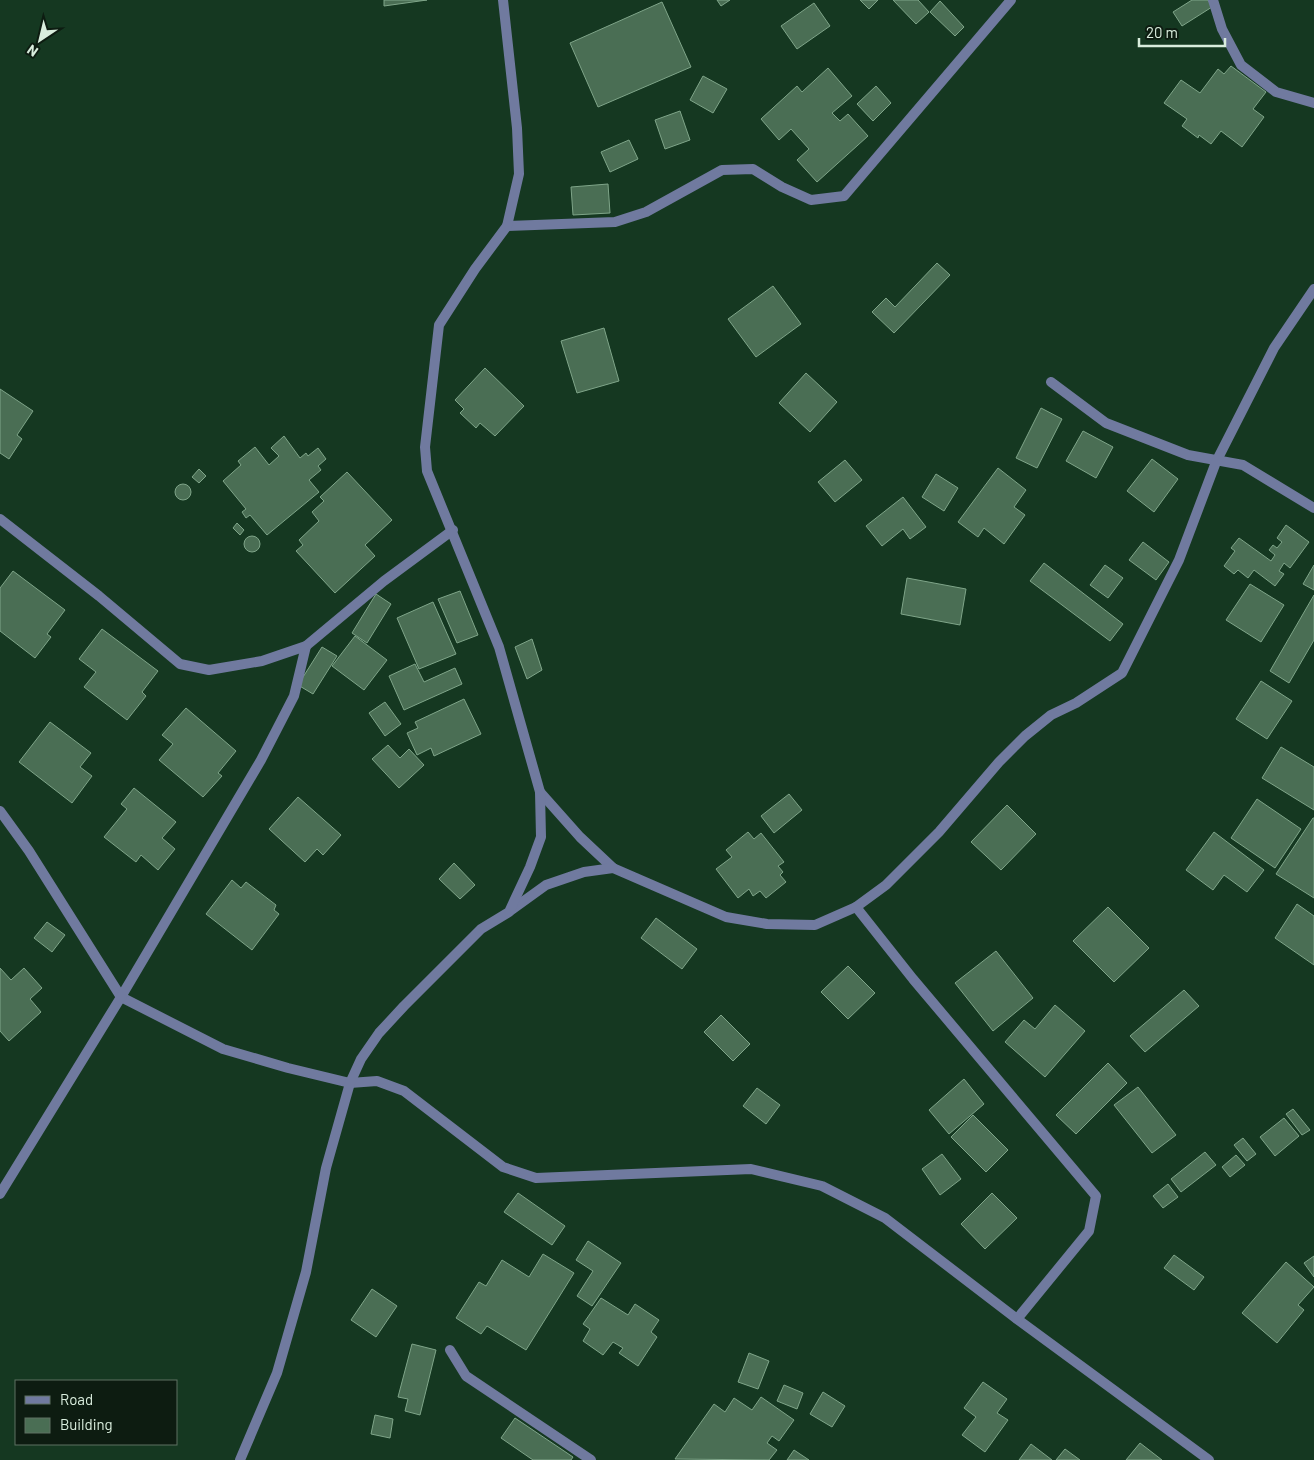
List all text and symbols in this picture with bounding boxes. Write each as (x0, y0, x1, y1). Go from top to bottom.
north arrow (15, 15, 65, 65)
scale bar (1139, 15, 1225, 47)
text: 20 m (1146, 23, 1178, 41)
text: N (24, 41, 41, 61)
legend (15, 1380, 178, 1445)
text: Road (60, 1390, 93, 1408)
text: Building (60, 1415, 113, 1433)

